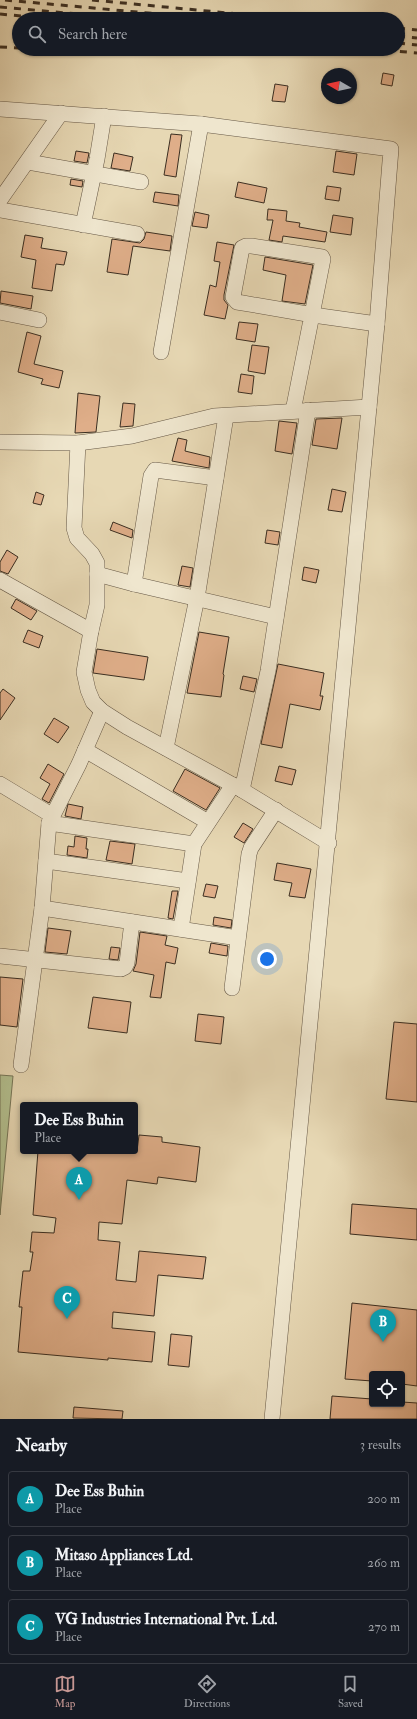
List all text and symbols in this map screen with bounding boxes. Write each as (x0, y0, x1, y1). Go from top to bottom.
search box (12, 12, 405, 56)
icon: search (26, 23, 48, 45)
text: Search here (58, 25, 127, 44)
north arrow (321, 68, 357, 104)
your location (257, 949, 277, 969)
popup (20, 1102, 138, 1154)
text: Dee Ess Buhin (34, 1111, 124, 1130)
text: Place (34, 1130, 61, 1146)
pin: A (66, 1167, 92, 1200)
pin: C (54, 1286, 80, 1319)
pin: B (370, 1309, 396, 1342)
map controls (369, 1371, 405, 1407)
button: locate (369, 1371, 405, 1407)
text: Nearby (16, 1435, 67, 1456)
text: 3 results (360, 1437, 401, 1453)
text: Dee Ess Buhin (55, 1482, 144, 1501)
text: A (26, 1491, 34, 1507)
text: 200 m (367, 1491, 400, 1507)
text: Place (55, 1501, 82, 1517)
text: Mitaso Appliances Ltd. (55, 1546, 193, 1565)
text: B (26, 1555, 34, 1571)
text: 260 m (367, 1555, 400, 1571)
text: Place (55, 1565, 82, 1581)
text: VG Industries International Pvt. Ltd. (55, 1610, 277, 1629)
text: C (25, 1619, 35, 1635)
text: 270 m (368, 1619, 400, 1635)
text: Place (55, 1629, 82, 1645)
tab: Map (54, 1673, 76, 1710)
tab: Directions (184, 1673, 230, 1710)
tab: Saved (338, 1673, 363, 1710)

